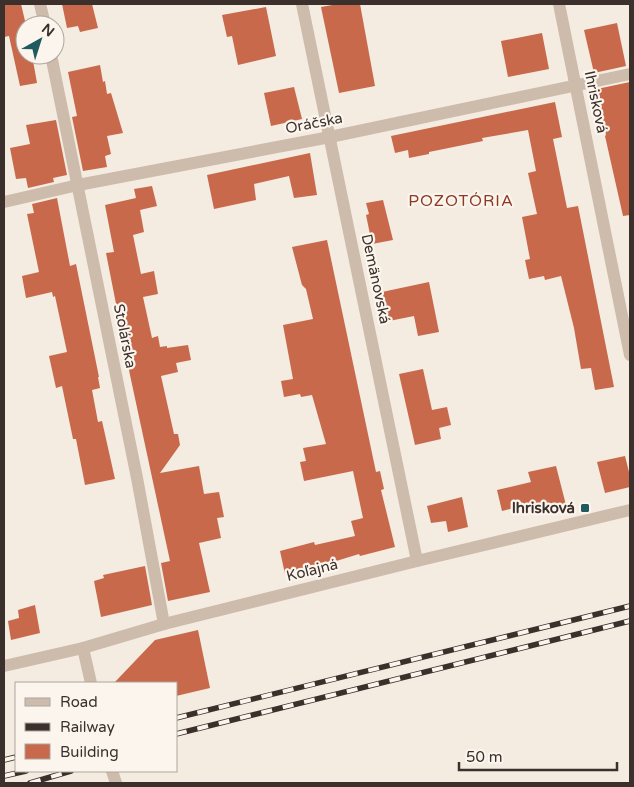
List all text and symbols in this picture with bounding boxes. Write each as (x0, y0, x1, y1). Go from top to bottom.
north arrow (15, 15, 65, 65)
text: N (38, 20, 58, 40)
street label: Ihrisková (581, 69, 611, 135)
street label: Oráčska (284, 109, 344, 137)
district label: POZOTÓRIA (408, 191, 514, 211)
street label: Demänovská (358, 232, 394, 326)
street label: Stolárska (110, 302, 140, 370)
place label: Ihrisková (512, 499, 575, 517)
marker: Ihrisková (579, 502, 591, 514)
street label: Koľajná (284, 555, 340, 585)
legend (15, 682, 178, 772)
text: Road (60, 693, 98, 711)
text: Railway (60, 718, 115, 736)
scale bar (459, 740, 616, 772)
text: Building (60, 743, 119, 761)
text: 50 m (466, 748, 503, 766)

